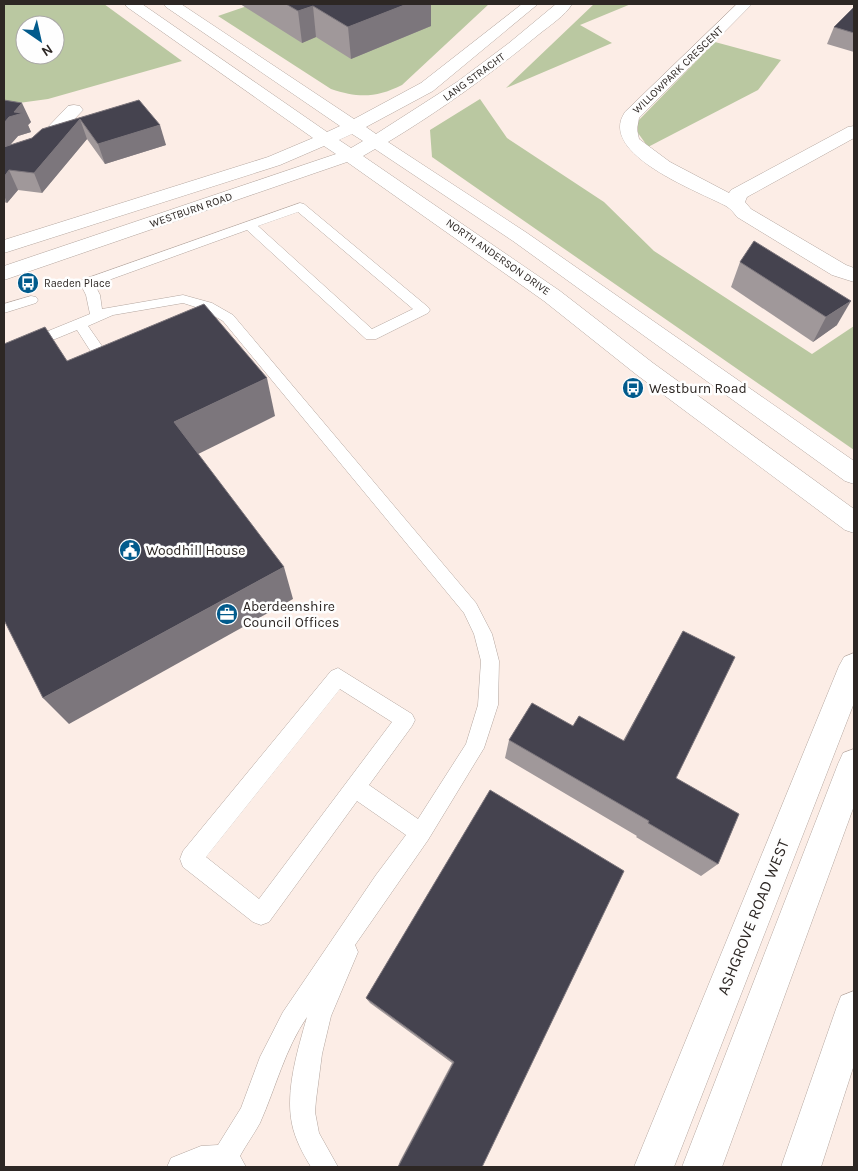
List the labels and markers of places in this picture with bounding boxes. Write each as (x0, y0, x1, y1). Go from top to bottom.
bus stop icon: Raeden Place (16, 271, 40, 295)
place label: Raeden Place (44, 277, 111, 290)
bus stop icon: Westburn Road (621, 376, 645, 400)
place label: Westburn Road (649, 380, 747, 397)
public building icon: Woodhill House (118, 538, 142, 562)
place label: Woodhill House (146, 542, 245, 559)
place label: Aberdeenshire Council Offices (243, 598, 339, 631)
office icon: Aberdeenshire Council Offices (215, 602, 239, 626)

